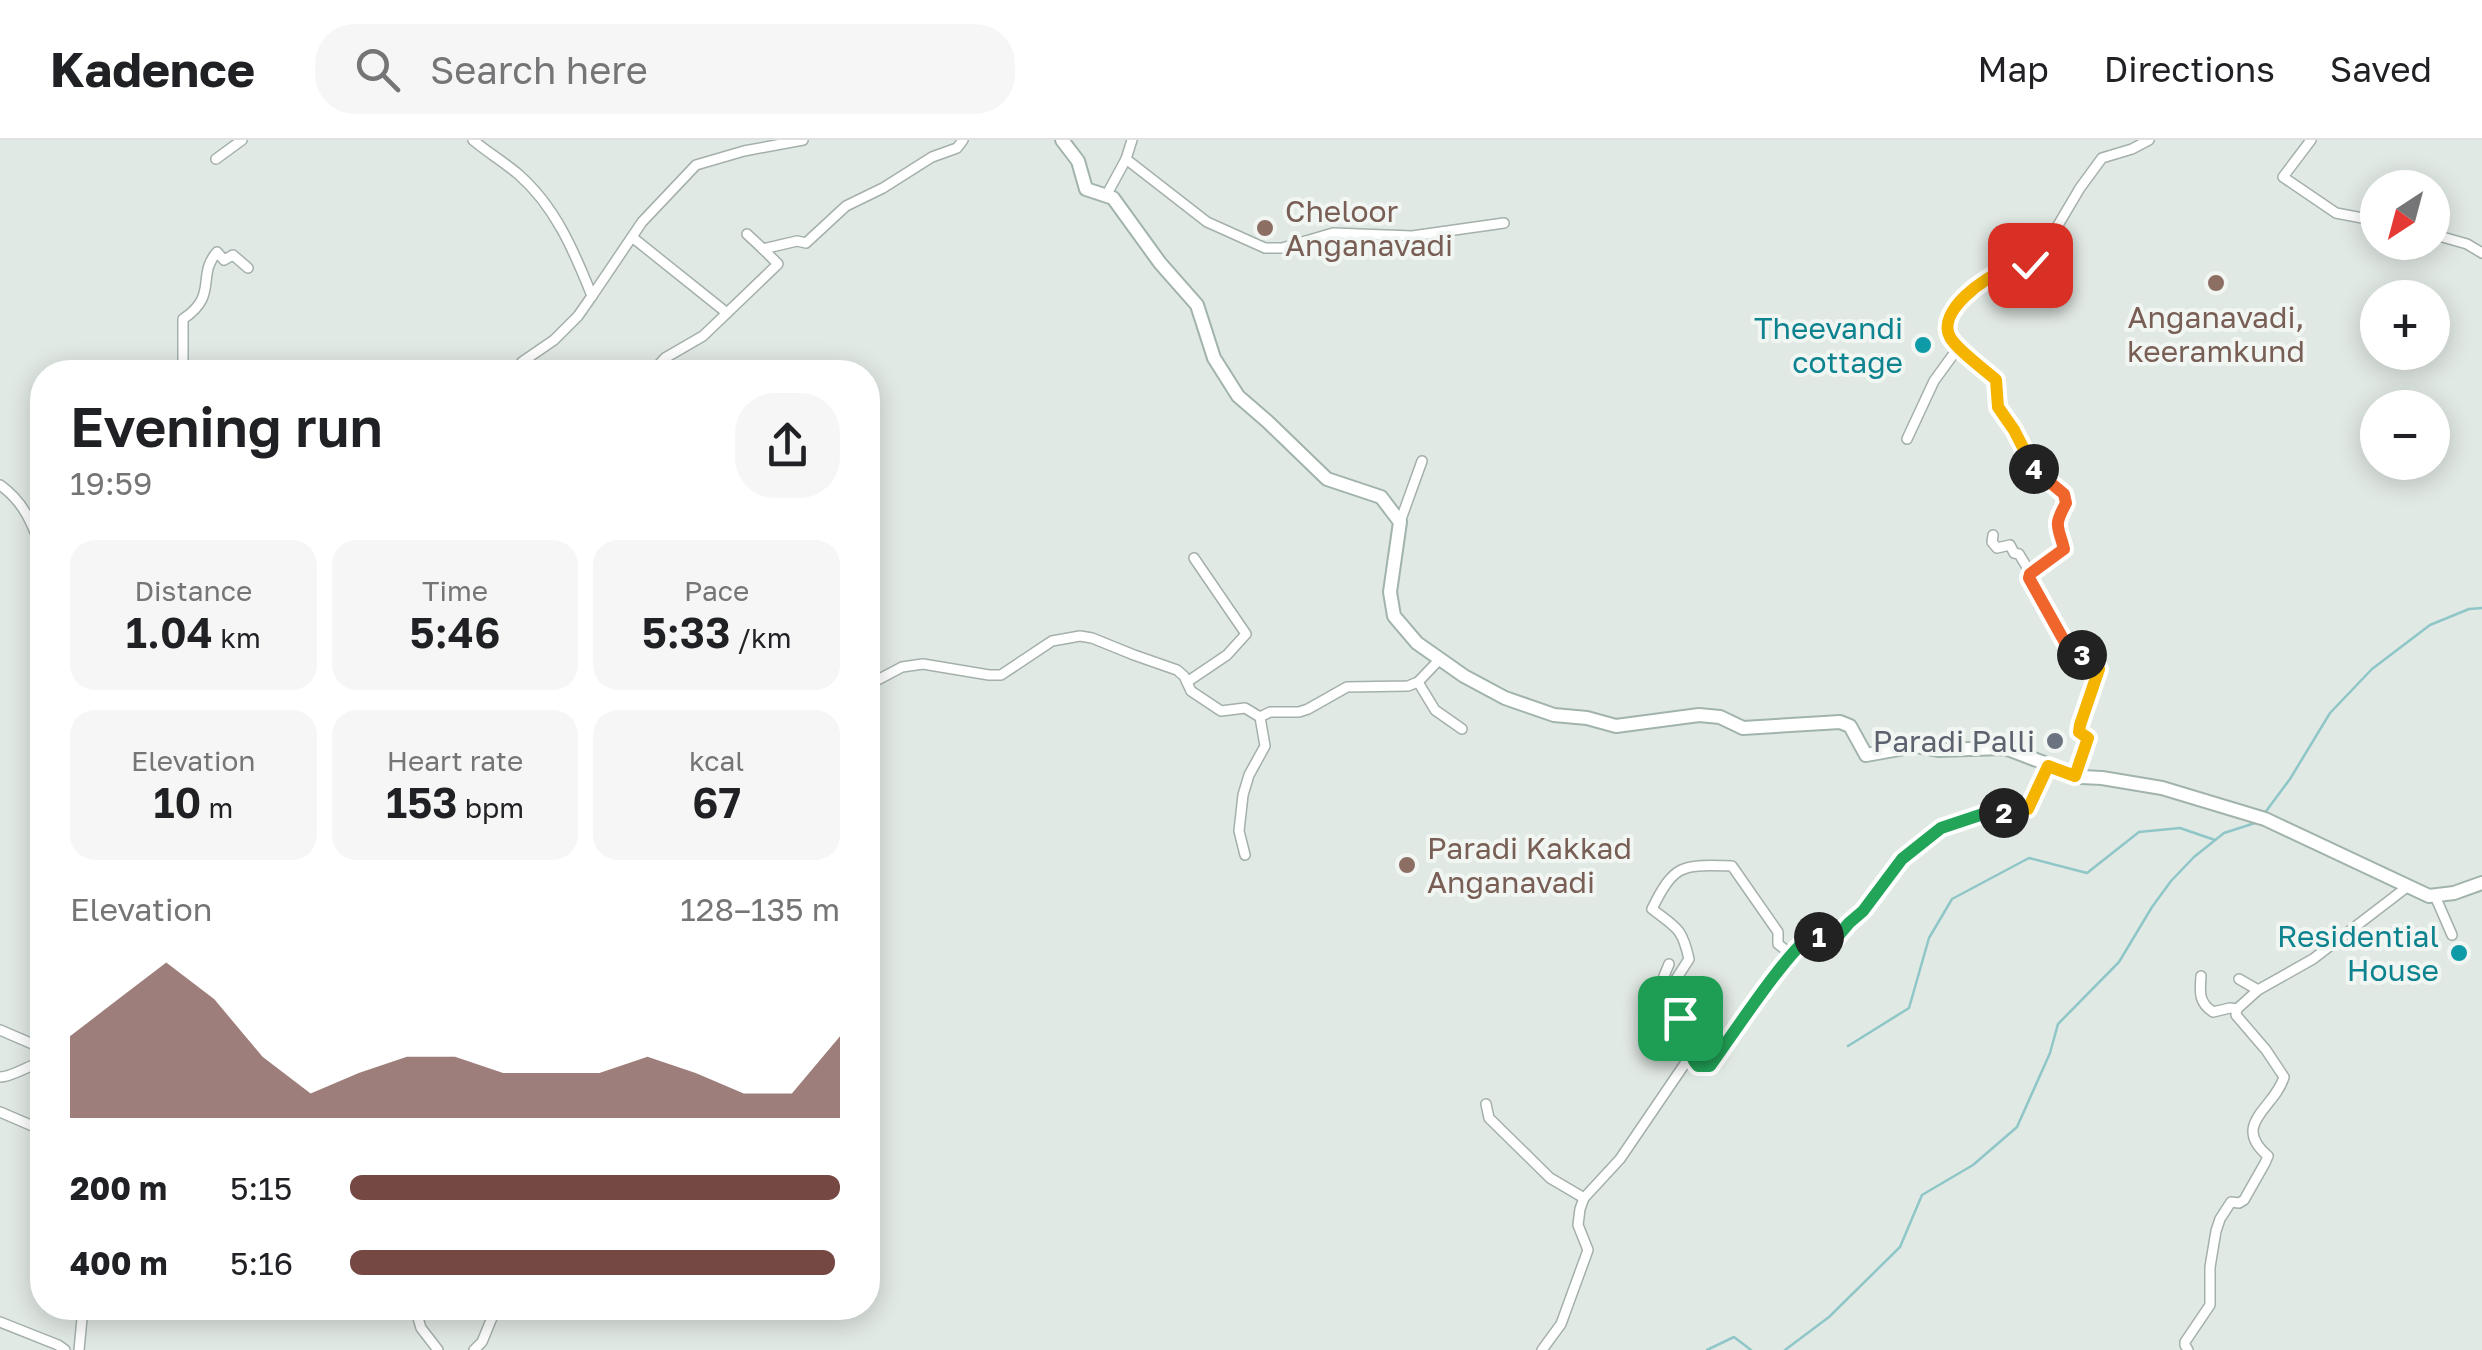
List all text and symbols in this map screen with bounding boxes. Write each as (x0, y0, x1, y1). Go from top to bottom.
search box (315, 24, 1015, 114)
text: Kadence (50, 40, 255, 98)
icon: search (350, 42, 405, 97)
text: Search here (430, 47, 648, 92)
text: Map (1977, 48, 2049, 90)
text: Directions (2104, 48, 2275, 90)
text: Saved (2330, 48, 2432, 90)
north arrow (2360, 170, 2450, 260)
map controls (2360, 170, 2450, 480)
place label: Cheloor Anganavadi (1285, 193, 1453, 263)
marker: Cheloor Anganavadi (1254, 217, 1276, 239)
pin (1988, 223, 2073, 308)
icon: check (2003, 238, 2058, 293)
marker: Anganavadi, keeramkund (2205, 272, 2227, 294)
button: + (2360, 280, 2450, 370)
place label: Anganavadi, keeramkund (2127, 299, 2305, 369)
place label: Theevandi cottage (1754, 310, 1903, 380)
marker: Theevandi cottage (1912, 334, 1934, 356)
button: − (2360, 390, 2450, 480)
text: Evening run (70, 393, 383, 459)
button: share (735, 393, 840, 498)
pin: 4 (2009, 444, 2059, 494)
text: 4 (2025, 452, 2043, 485)
text: 19:59 (70, 464, 152, 502)
text: Distance (134, 574, 252, 607)
text: Time (422, 574, 488, 607)
text: Pace (684, 574, 749, 607)
text: 1.04 (126, 607, 213, 657)
text: 5:46 (410, 607, 500, 657)
text: 5:33 (642, 607, 731, 657)
text: km (213, 621, 261, 654)
text: /km (731, 621, 792, 654)
pin: 3 (2057, 630, 2107, 680)
text: 3 (2073, 638, 2091, 671)
place label: Paradi Palli (1873, 723, 2035, 759)
marker: Paradi Palli (2044, 730, 2066, 752)
text: Elevation (131, 744, 256, 777)
text: Heart rate (387, 744, 523, 777)
text: kcal (689, 744, 744, 777)
text: 10 (153, 777, 201, 827)
text: 153 (386, 777, 458, 827)
text: 67 (692, 777, 741, 827)
pin: 2 (1979, 788, 2029, 838)
text: m (201, 791, 233, 824)
text: bpm (458, 791, 524, 824)
text: 2 (1995, 796, 2013, 829)
place label: Paradi Kakkad Anganavadi (1427, 830, 1632, 900)
marker: Paradi Kakkad Anganavadi (1396, 854, 1418, 876)
text: Elevation (70, 890, 212, 928)
text: 128–135 m (680, 890, 840, 928)
pin: 1 (1794, 912, 1844, 962)
place label: Residential House (2277, 918, 2439, 988)
text: 1 (1812, 920, 1826, 953)
marker: Residential House (2448, 942, 2470, 964)
pin (1638, 976, 1723, 1061)
icon: arrive (1653, 991, 1708, 1046)
text: 200 m (70, 1169, 167, 1207)
text: 5:15 (230, 1169, 292, 1207)
text: 400 m (70, 1244, 168, 1282)
text: 5:16 (230, 1244, 293, 1282)

